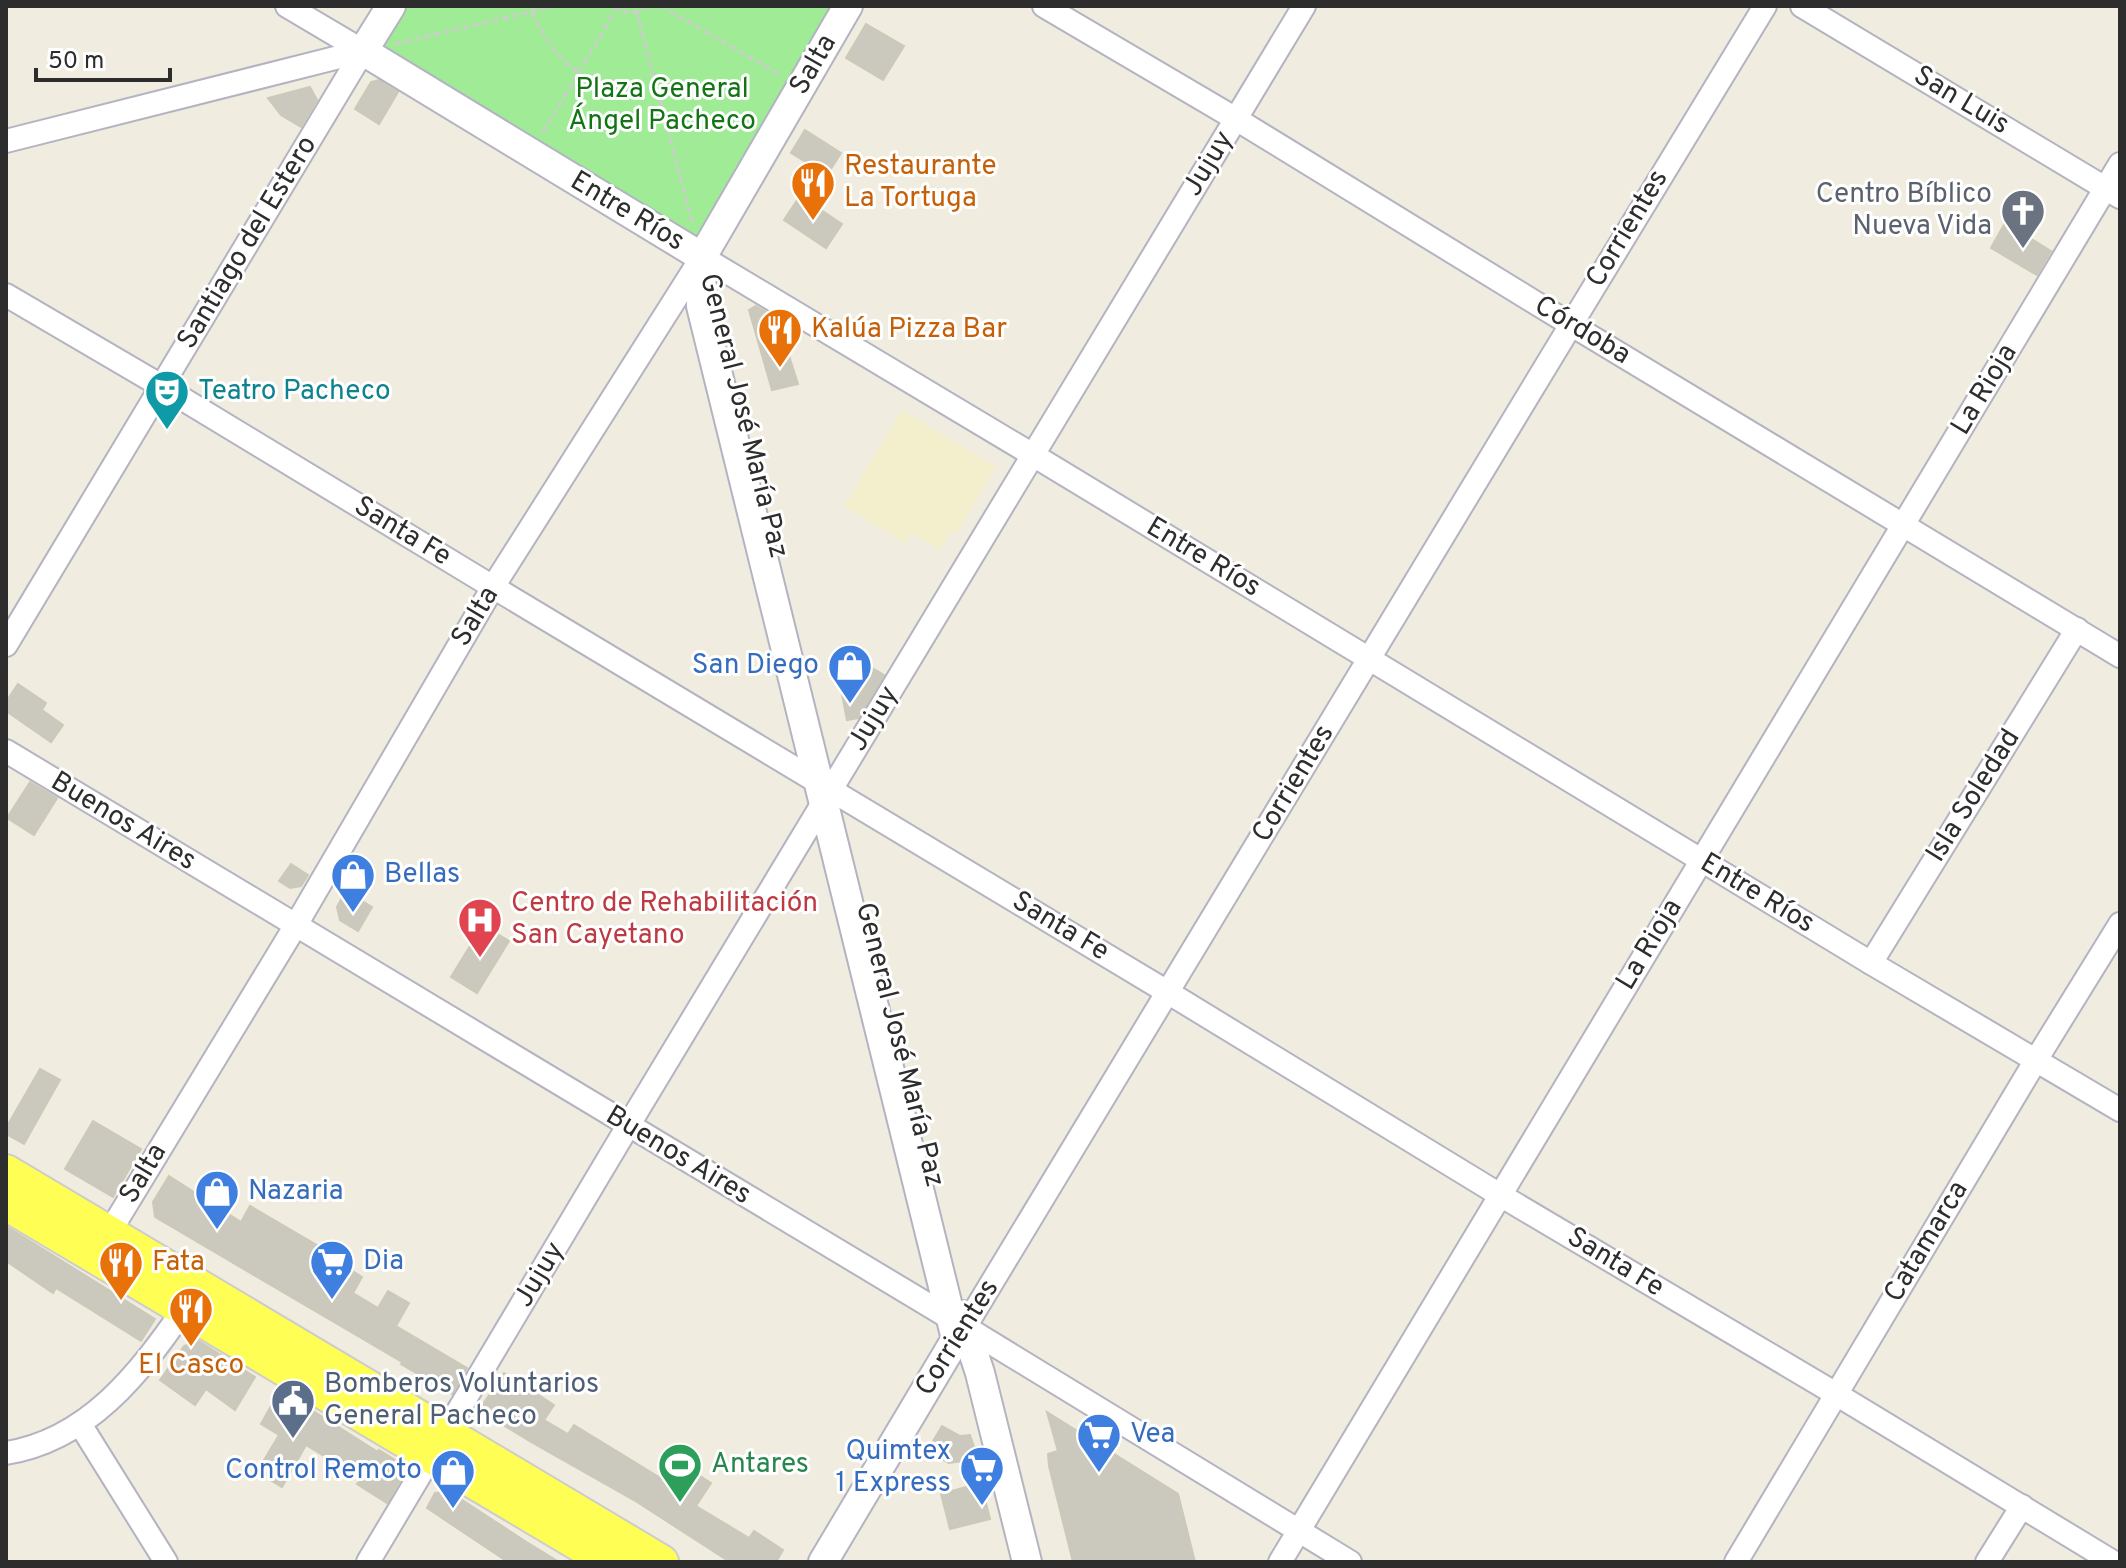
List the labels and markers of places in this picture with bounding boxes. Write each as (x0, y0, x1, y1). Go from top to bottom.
place label: Restaurante La Tortuga (844, 149, 997, 217)
restaurant icon: Restaurante La Tortuga (789, 159, 837, 222)
place label: Centro Bíblico Nueva Vida (1816, 177, 1992, 245)
church icon: Centro Bíblico Nueva Vida (1999, 187, 2047, 250)
restaurant icon: Kalúa Pizza Bar (756, 306, 804, 369)
place label: Kalúa Pizza Bar (811, 312, 1007, 348)
theatre icon: Teatro Pacheco (143, 368, 191, 431)
place label: Teatro Pacheco (198, 374, 391, 410)
shop icon: San Diego (826, 642, 874, 705)
place label: San Diego (692, 648, 819, 684)
shop icon: Bellas (329, 851, 377, 914)
place label: Bellas (384, 857, 460, 893)
place label: Centro de Rehabilitación San Cayetano (511, 886, 818, 954)
hospital icon: Centro de Rehabilitación San Cayetano (456, 896, 504, 959)
shop icon: Nazaria (193, 1168, 241, 1231)
place label: Nazaria (248, 1174, 344, 1210)
supermarket icon: Dia (308, 1238, 356, 1301)
restaurant icon: Fata (97, 1239, 145, 1302)
place label: Dia (363, 1244, 404, 1280)
place label: Fata (152, 1245, 205, 1281)
restaurant icon: El Casco (167, 1285, 215, 1348)
place label: El Casco (138, 1348, 244, 1384)
place label: Bomberos Voluntarios General Pacheco (324, 1367, 599, 1435)
public building icon: Bomberos Voluntarios General Pacheco (269, 1377, 317, 1440)
supermarket icon: Vea (1075, 1411, 1123, 1474)
place label: Vea (1130, 1417, 1175, 1453)
place label: Quimtex 1 Express (836, 1434, 951, 1502)
sports icon: Antares (656, 1441, 704, 1504)
supermarket icon: Quimtex 1 Express (958, 1444, 1006, 1507)
shop icon: Control Remoto (429, 1447, 477, 1510)
place label: Antares (711, 1447, 809, 1483)
place label: Control Remoto (225, 1453, 422, 1489)

